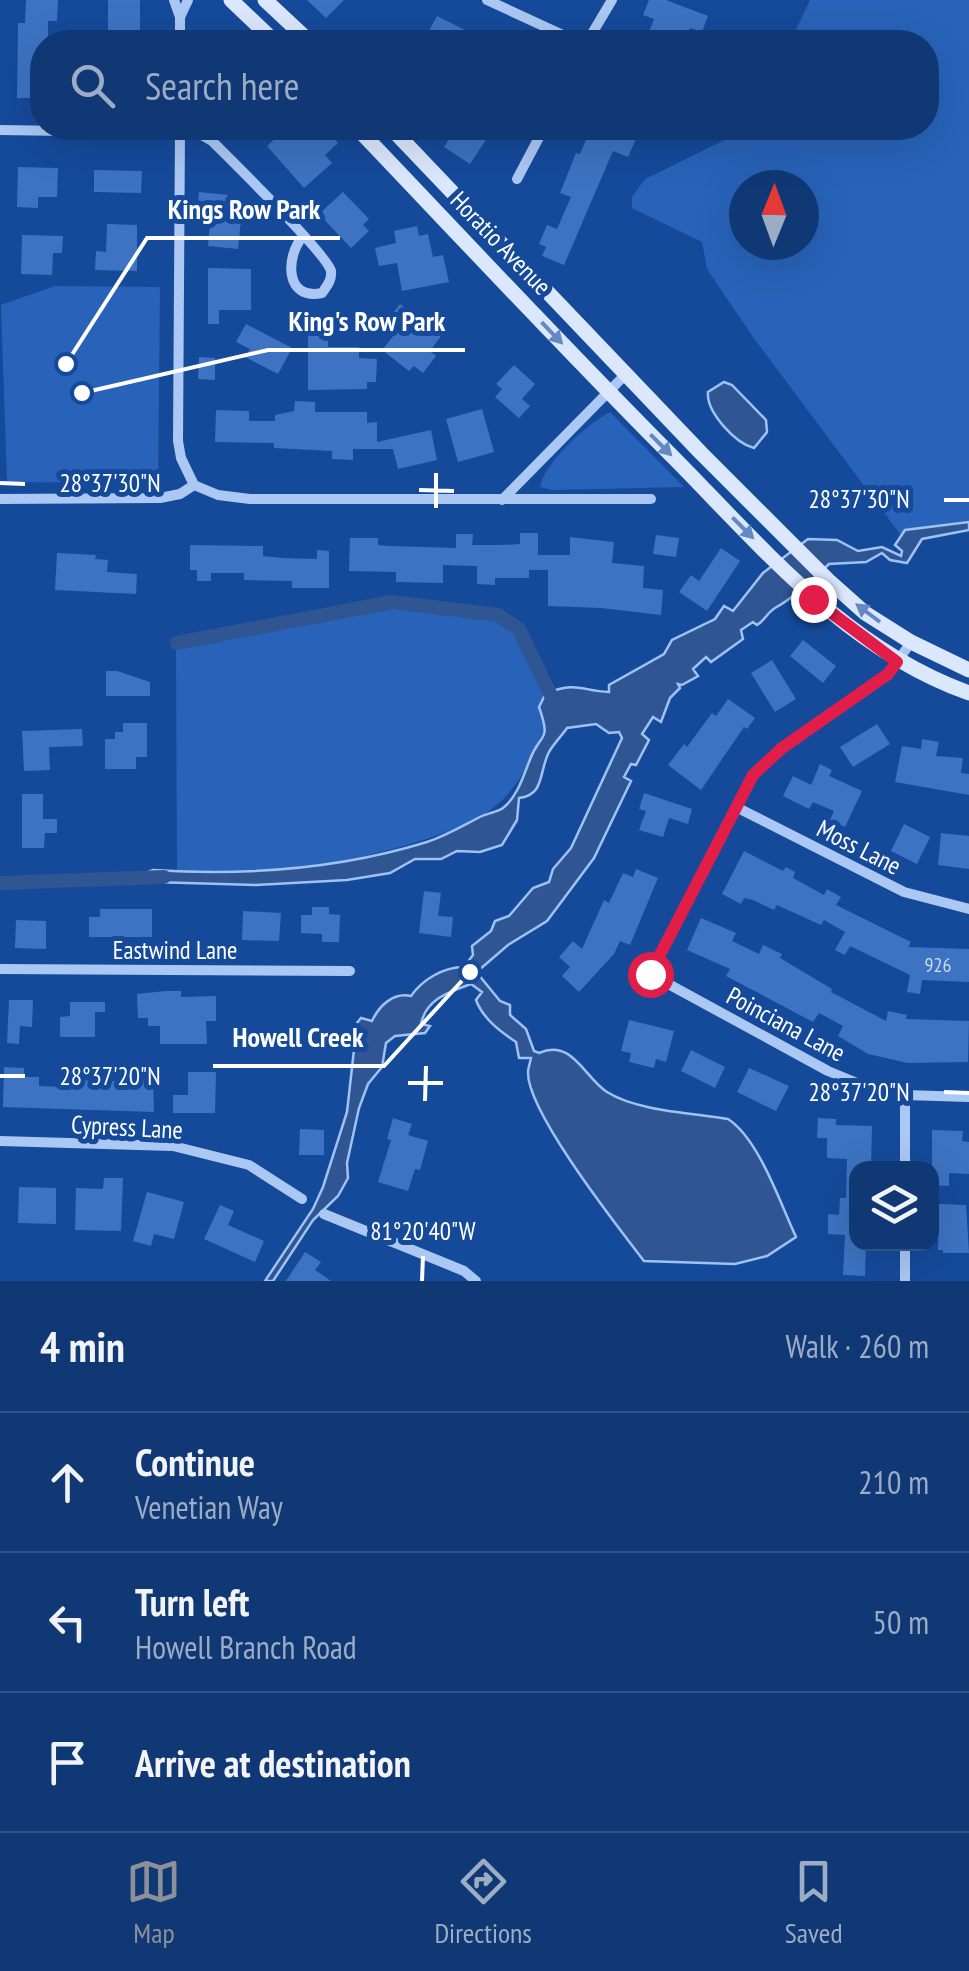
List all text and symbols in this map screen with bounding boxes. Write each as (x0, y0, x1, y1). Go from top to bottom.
search box (30, 30, 939, 140)
icon: search (65, 58, 120, 113)
text: Search here (145, 61, 299, 110)
north arrow (729, 170, 819, 260)
callout: Kings Row Park (147, 180, 340, 238)
street label: Horatio Avenue (444, 184, 558, 302)
text: Kings Row Park (168, 190, 321, 227)
callout: King's Row Park (268, 292, 465, 350)
text: King's Row Park (289, 302, 446, 339)
one-way arrow (540, 321, 563, 345)
one-way arrow (648, 432, 672, 456)
text: 28°37'30"N (59, 467, 161, 499)
text: 28°37'30"N (808, 483, 910, 515)
one-way arrow (731, 515, 754, 539)
route end (791, 577, 837, 623)
one-way arrow (855, 604, 881, 624)
street label: Moss Lane (812, 812, 906, 882)
street label: Eastwind Lane (113, 934, 237, 966)
route start (628, 952, 674, 998)
house number: 926 (925, 952, 952, 978)
street label: Poinciana Lane (721, 979, 851, 1069)
callout: Howell Creek (213, 1008, 384, 1066)
text: Howell Creek (233, 1018, 364, 1055)
text: 28°37'20"N (59, 1060, 161, 1092)
text: 28°37'20"N (808, 1076, 910, 1108)
street label: Cypress Lane (70, 1108, 184, 1146)
map controls (849, 1161, 939, 1251)
button: layers (849, 1161, 939, 1251)
text: 81°20'40"W (370, 1215, 476, 1247)
text: 4 min (40, 1319, 125, 1374)
text: Walk · 260 m (785, 1325, 929, 1367)
text: Continue (135, 1437, 255, 1486)
icon: ahead (40, 1455, 95, 1510)
text: 210 m (858, 1461, 929, 1503)
text: Venetian Way (135, 1486, 283, 1528)
text: Turn left (135, 1577, 249, 1626)
icon: left (40, 1595, 95, 1650)
text: 50 m (873, 1601, 929, 1643)
text: Howell Branch Road (135, 1626, 357, 1668)
icon: arrive (40, 1735, 95, 1790)
text: Arrive at destination (135, 1738, 411, 1787)
tab: Map (126, 1854, 181, 1951)
tab: Directions (434, 1854, 532, 1951)
tab: Saved (785, 1854, 843, 1951)

